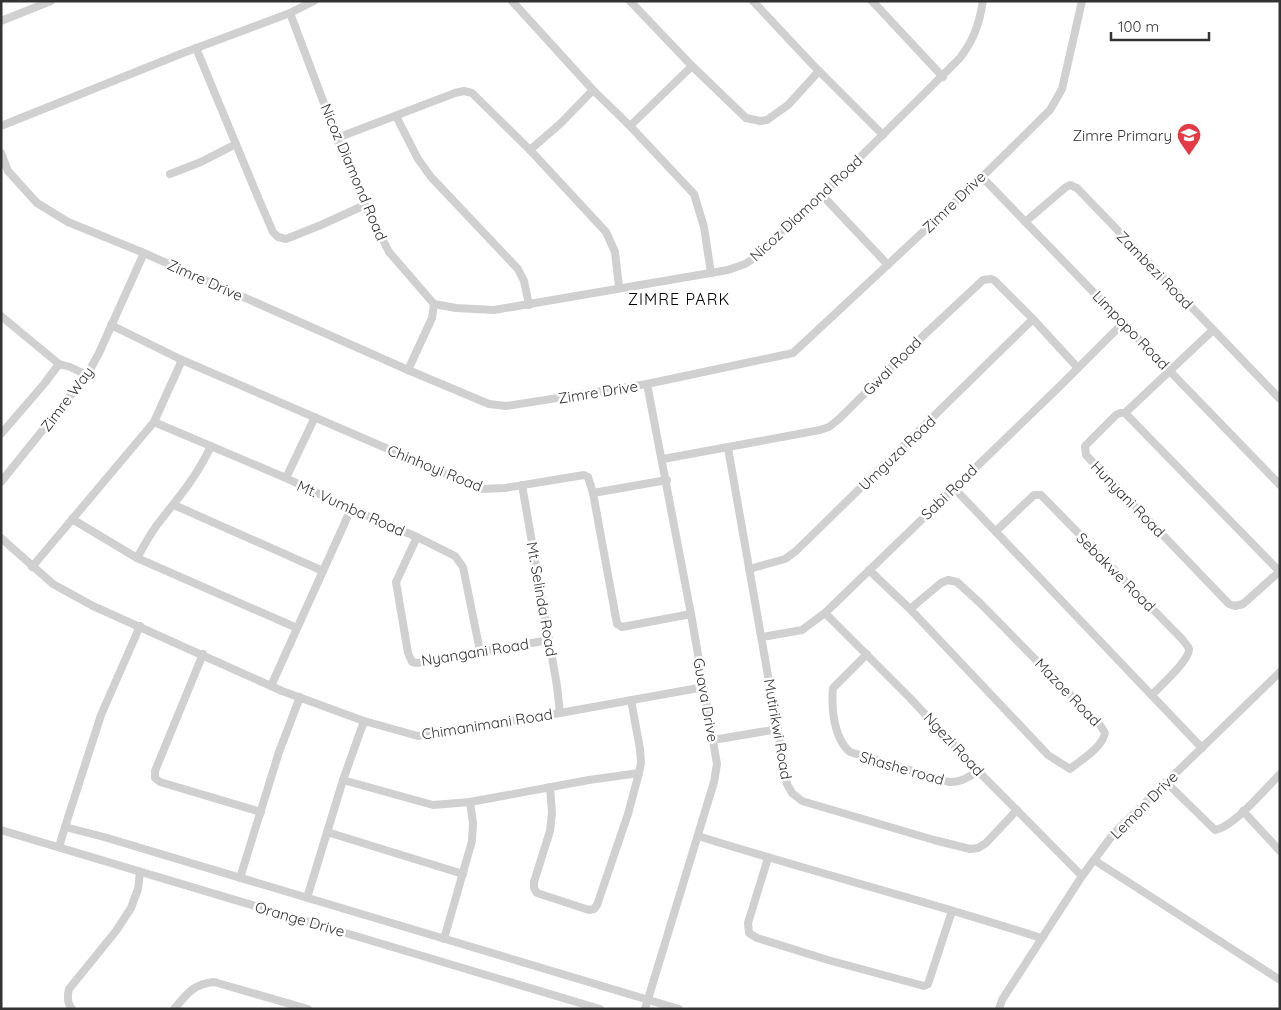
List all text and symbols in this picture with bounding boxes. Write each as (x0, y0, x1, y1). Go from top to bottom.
scale bar (1111, 10, 1208, 42)
text: 100 m (1118, 17, 1159, 36)
street label: Nicoz Diamond Road (317, 101, 391, 243)
school or university icon: Zimre Primary (1176, 122, 1202, 156)
place label: Zimre Primary (1072, 126, 1172, 145)
street label: Nicoz Diamond Road (746, 151, 866, 265)
street label: Zimre Drive (918, 167, 990, 237)
street label: Zambezi Road (1113, 227, 1197, 313)
street label: Zimre Drive (164, 255, 246, 305)
street label: Limpopo Road (1089, 287, 1173, 373)
district label: ZIMRE PARK (628, 289, 730, 309)
street label: Gwai Road (859, 333, 925, 399)
street label: Zimre Way (36, 363, 98, 435)
street label: Zimre Drive (557, 376, 639, 408)
street label: Umguza Road (855, 412, 939, 494)
street label: Chinhoyi Road (385, 440, 485, 496)
street label: Hunyani Road (1087, 457, 1169, 541)
street label: Sabi Road (917, 460, 981, 524)
street label: Mt. Vumba Road (294, 476, 408, 540)
street label: Sebakwe Road (1072, 528, 1160, 616)
street label: Mt. Selinda Road (523, 540, 561, 658)
street label: Nyangani Road (420, 634, 530, 670)
street label: Mazoe Road (1031, 654, 1105, 730)
street label: Guava Drive (689, 656, 723, 744)
street label: Mutirikwi Road (760, 677, 796, 781)
street label: Chimanimani Road (420, 704, 554, 744)
street label: Ngezi Road (920, 708, 988, 780)
street label: Shashe road (858, 747, 946, 789)
street label: Lemon Drive (1106, 767, 1182, 843)
street label: Orange Drive (253, 897, 347, 941)

